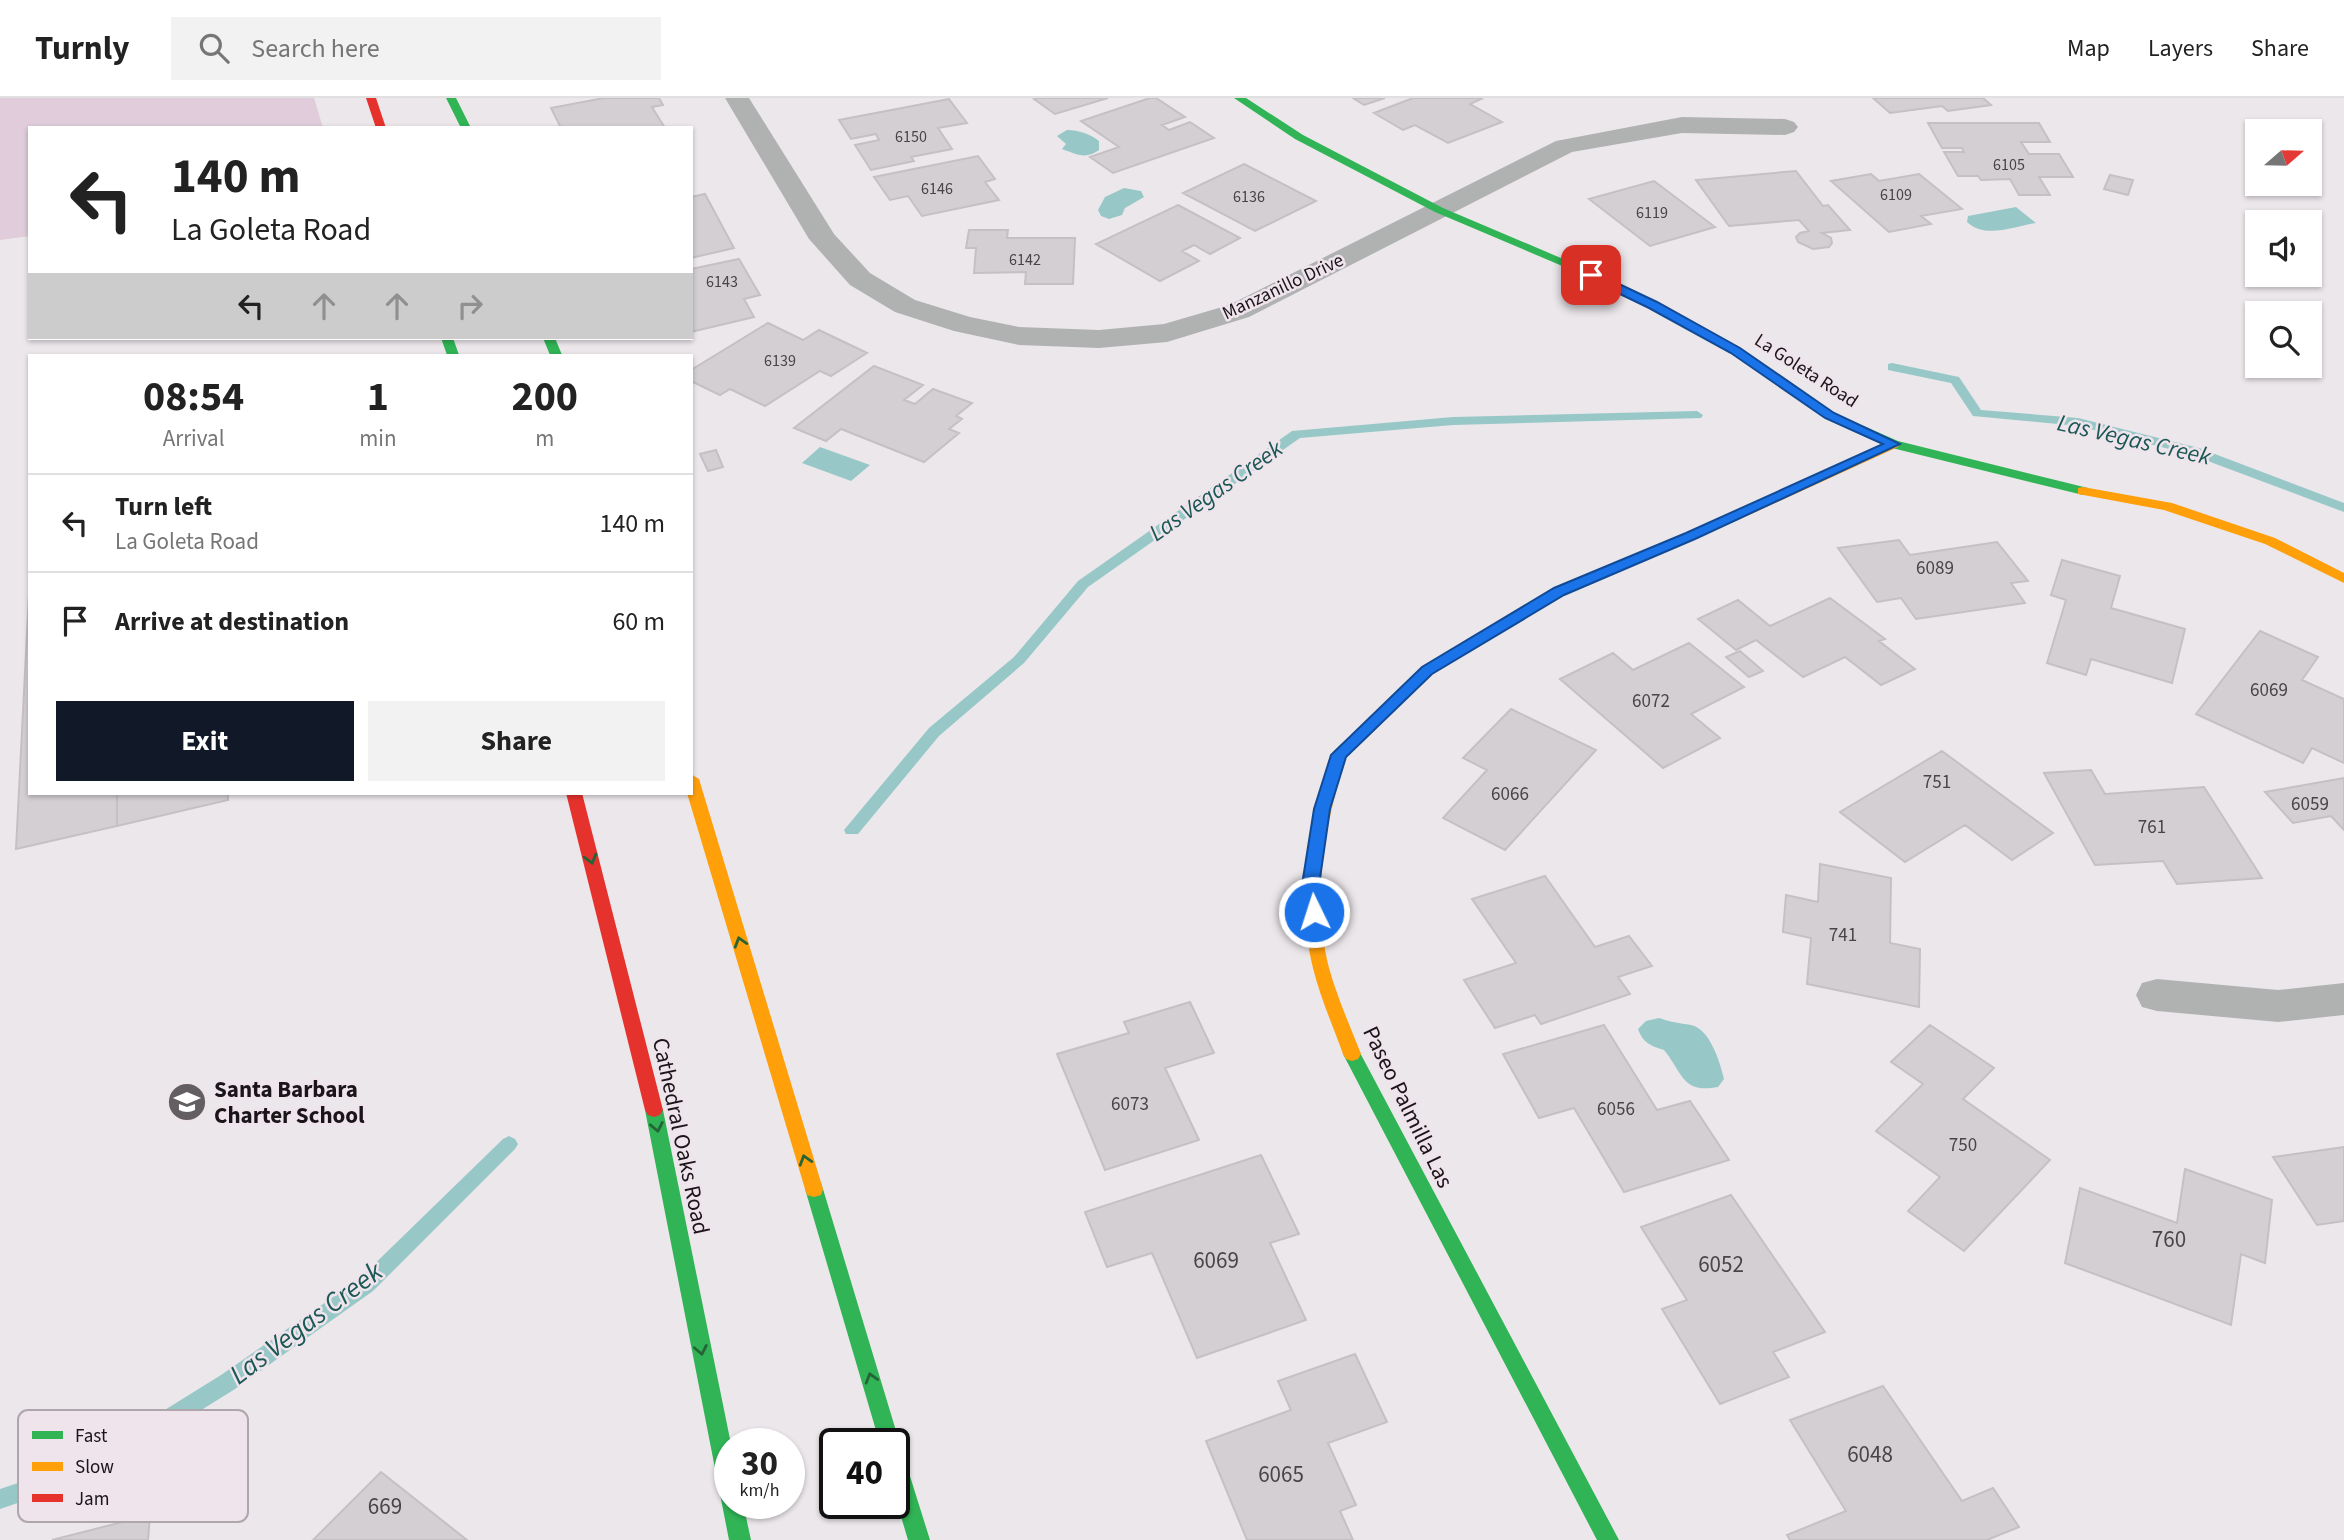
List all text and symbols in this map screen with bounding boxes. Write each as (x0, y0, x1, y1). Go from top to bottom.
search box (171, 17, 661, 80)
text: Turnly (35, 25, 129, 72)
icon: search (195, 29, 233, 67)
text: Search here (251, 30, 380, 67)
text: Map (2067, 31, 2110, 66)
text: Layers (2148, 31, 2213, 66)
text: Share (2251, 31, 2309, 66)
north arrow (2245, 119, 2322, 196)
map controls (2245, 119, 2322, 378)
house number: 6150 (895, 126, 927, 148)
text: 140 m (171, 142, 300, 212)
icon: left (56, 154, 147, 245)
house number: 6105 (1993, 154, 2025, 176)
house number: 6146 (921, 178, 953, 200)
house number: 6109 (1880, 184, 1912, 206)
house number: 6136 (1233, 186, 1265, 208)
house number: 6119 (1636, 202, 1668, 224)
text: La Goleta Road (171, 207, 371, 253)
button: sound (2245, 210, 2322, 287)
pin (1561, 245, 1621, 305)
street label: Manzanillo Drive (1218, 247, 1348, 327)
house number: 6142 (1009, 249, 1041, 271)
icon: arrive (1572, 256, 1610, 294)
house number: 6143 (706, 271, 738, 293)
icon: left (232, 287, 270, 325)
icon: ahead (305, 287, 343, 325)
icon: ahead (378, 287, 416, 325)
icon: right (451, 287, 489, 325)
button: search (2245, 301, 2322, 378)
street label: La Goleta Road (1749, 327, 1863, 415)
house number: 6139 (764, 350, 796, 372)
text: 08:54 (143, 367, 244, 427)
text: 1 (367, 367, 389, 427)
text: 200 (511, 367, 578, 427)
water label: Las Vegas Creek (2054, 405, 2215, 475)
text: Arrival (163, 422, 225, 455)
text: min (359, 422, 397, 455)
text: m (535, 422, 554, 455)
water label: Las Vegas Creek (1142, 431, 1291, 550)
text: Turn left (115, 488, 212, 525)
icon: left (56, 504, 94, 542)
text: 140 m (599, 505, 665, 542)
text: La Goleta Road (115, 525, 259, 558)
house number: 6089 (1916, 555, 1954, 582)
icon: arrive (56, 602, 94, 640)
text: Arrive at destination (115, 603, 349, 640)
text: 60 m (612, 603, 665, 640)
house number: 6069 (2250, 677, 2288, 704)
house number: 6072 (1632, 688, 1670, 715)
button: Exit (56, 701, 354, 781)
button: Share (368, 701, 665, 781)
house number: 751 (1923, 769, 1951, 796)
house number: 6066 (1491, 781, 1529, 808)
house number: 6059 (2291, 791, 2329, 818)
house number: 761 (2138, 814, 2166, 841)
one-way arrow (583, 853, 597, 865)
position arrow (1277, 875, 1351, 949)
house number: 741 (1829, 922, 1857, 949)
one-way arrow (734, 937, 749, 949)
street label: Paseo Palmilla Las (1355, 1021, 1461, 1193)
street label: Cathedral Oaks Road (644, 1035, 718, 1237)
place label: Santa Barbara Charter School (214, 1073, 365, 1132)
school or university icon: Santa Barbara Charter School (166, 1081, 208, 1123)
house number: 6073 (1111, 1091, 1149, 1118)
house number: 6056 (1597, 1096, 1635, 1123)
one-way arrow (649, 1121, 664, 1133)
house number: 750 (1949, 1132, 1977, 1159)
one-way arrow (799, 1155, 814, 1167)
house number: 760 (2152, 1223, 2186, 1256)
house number: 6069 (1193, 1244, 1239, 1277)
house number: 6052 (1698, 1248, 1744, 1281)
water label: Las Vegas Creek (221, 1252, 391, 1394)
one-way arrow (693, 1344, 708, 1356)
one-way arrow (864, 1373, 879, 1385)
legend (18, 1410, 248, 1522)
text: Fast (75, 1423, 108, 1450)
speed limit sign: 40 (819, 1428, 910, 1519)
house number: 6048 (1847, 1438, 1893, 1471)
text: 30 (741, 1439, 778, 1489)
text: Slow (75, 1454, 114, 1481)
house number: 6065 (1258, 1458, 1304, 1491)
text: km/h (740, 1478, 779, 1503)
text: Jam (75, 1486, 109, 1513)
house number: 669 (368, 1490, 402, 1523)

